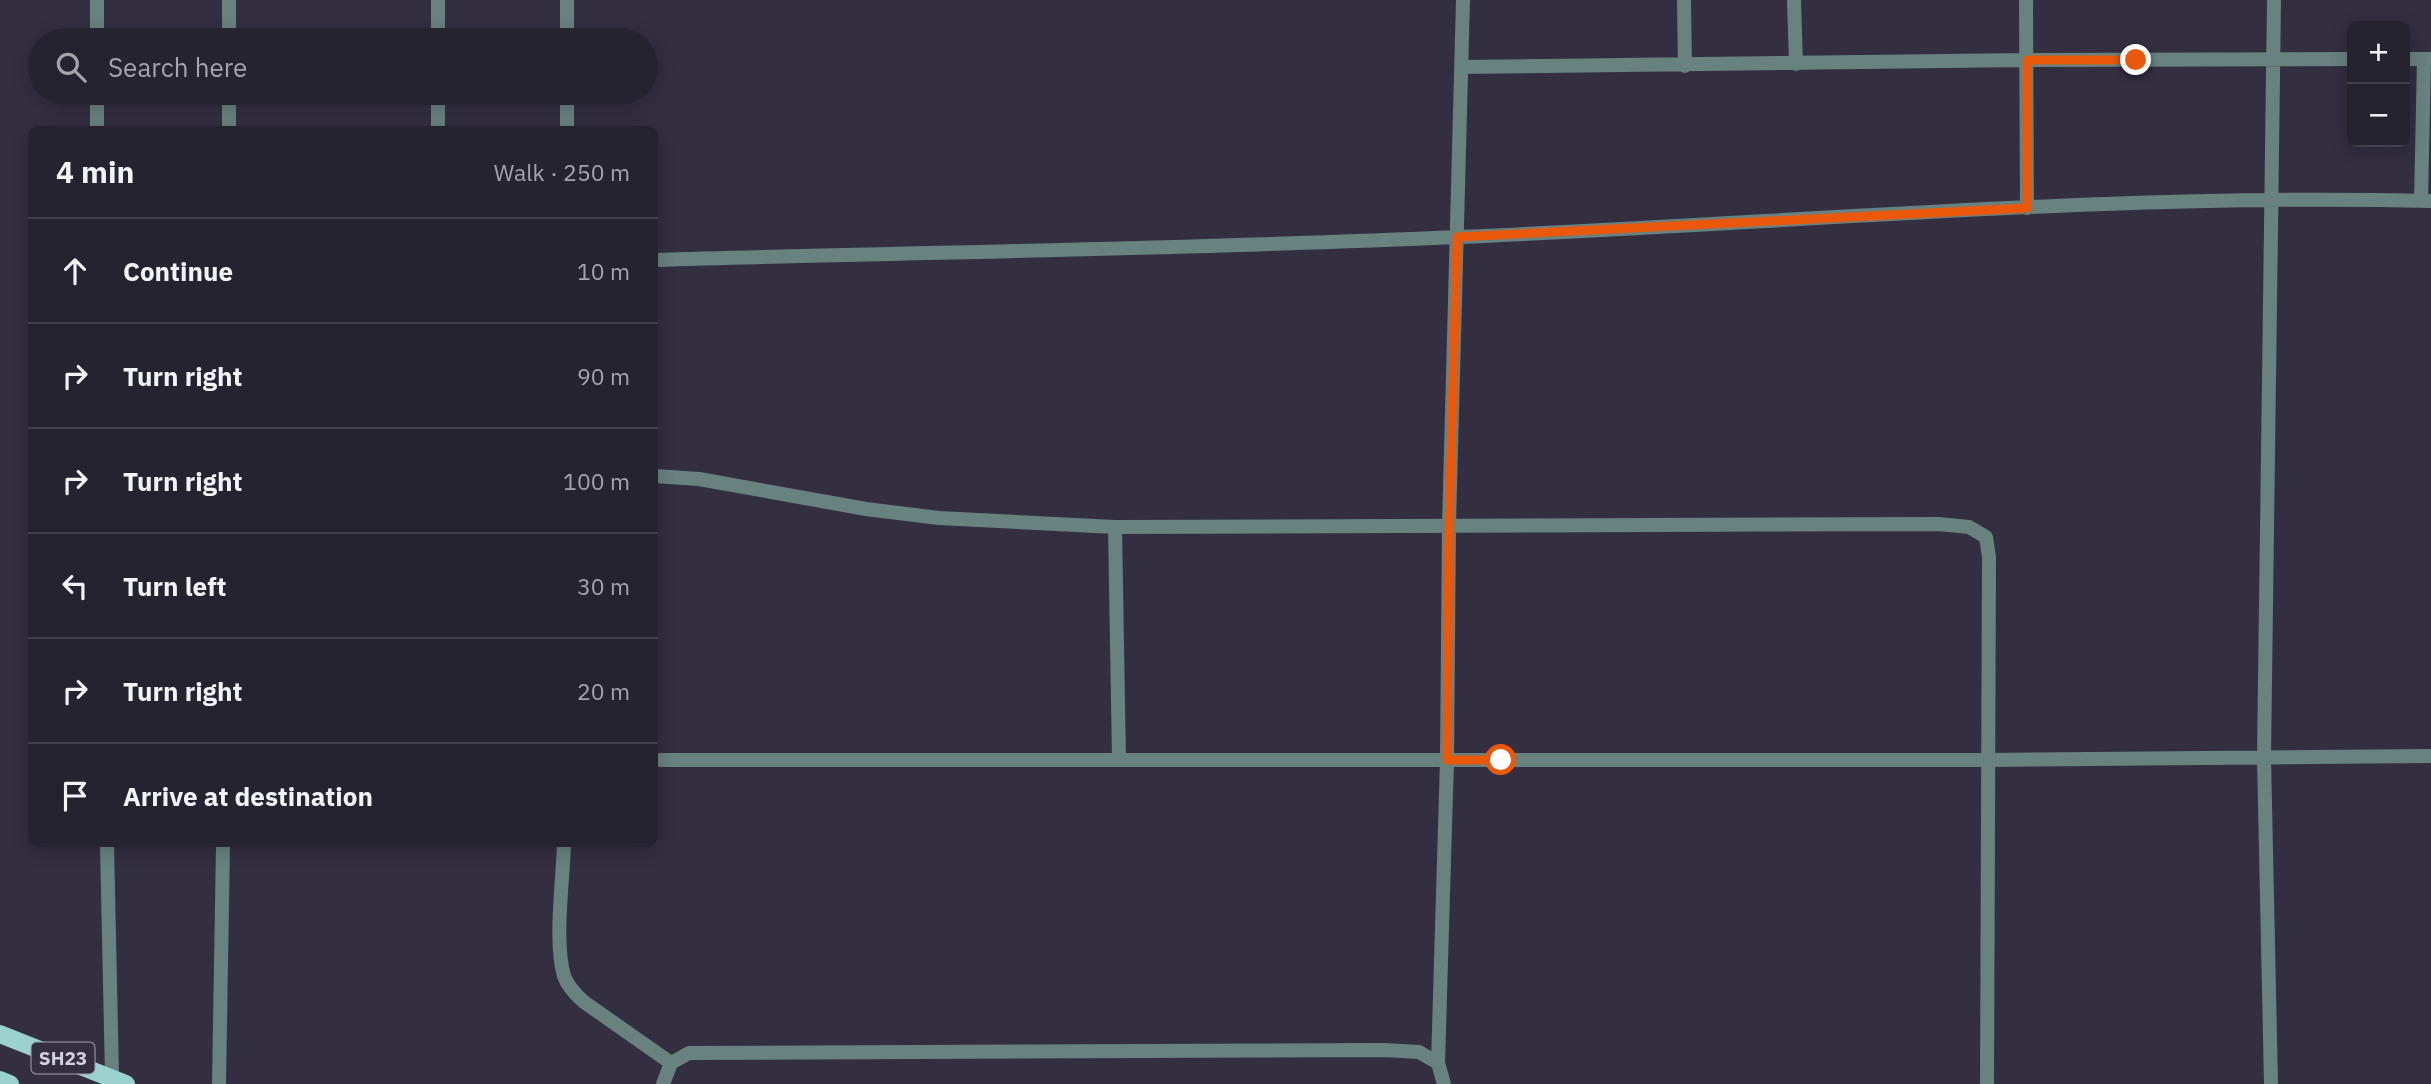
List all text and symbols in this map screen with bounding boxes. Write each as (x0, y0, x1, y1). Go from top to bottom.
map controls (2347, 21, 2410, 147)
button: + (2347, 21, 2410, 84)
search box (28, 28, 658, 105)
route end (2120, 44, 2151, 75)
icon: search (52, 48, 90, 86)
text: Search here (108, 50, 247, 84)
button: − (2347, 84, 2410, 147)
text: 4 min (56, 152, 134, 191)
text: Walk · 250 m (494, 157, 630, 187)
icon: ahead (56, 252, 94, 290)
text: Continue (123, 254, 233, 288)
text: 10 m (577, 256, 630, 286)
icon: right (56, 357, 94, 395)
text: Turn right (123, 359, 242, 393)
text: 90 m (577, 361, 630, 391)
icon: right (56, 462, 94, 500)
text: Turn right (123, 464, 242, 498)
text: 100 m (563, 466, 630, 496)
icon: left (56, 567, 94, 605)
text: Turn left (123, 569, 226, 603)
text: 30 m (577, 571, 630, 601)
icon: right (56, 672, 94, 710)
text: Turn right (123, 674, 242, 708)
text: 20 m (577, 676, 630, 706)
route start (1485, 744, 1516, 775)
icon: arrive (56, 777, 94, 815)
text: Arrive at destination (123, 779, 373, 813)
road number: SH23 (32, 1042, 94, 1074)

